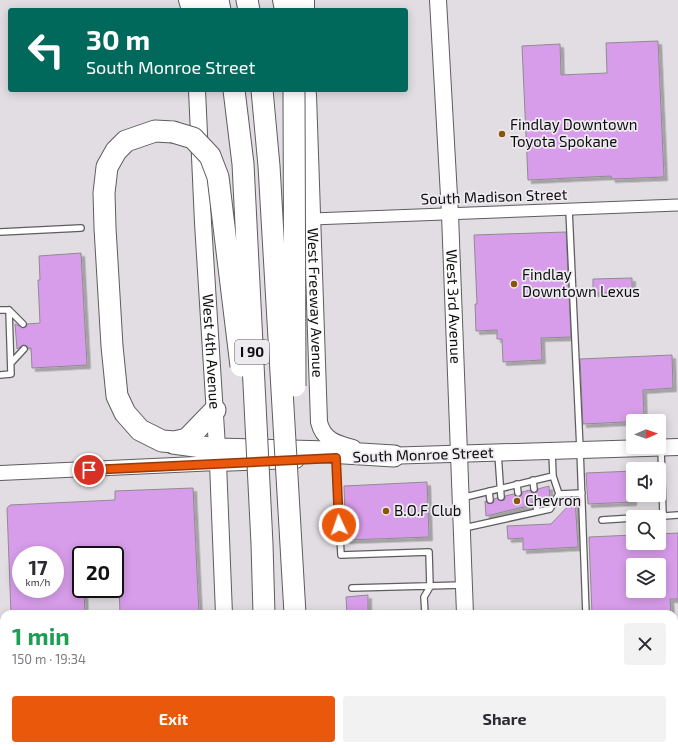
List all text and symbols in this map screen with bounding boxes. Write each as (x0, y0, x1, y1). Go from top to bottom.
text: 30 m (86, 22, 150, 56)
icon: left (20, 24, 72, 76)
text: South Monroe Street (86, 56, 255, 78)
place label: Findlay Downtown Toyota Spokane (510, 115, 638, 150)
marker: Findlay Downtown Toyota Spokane (497, 129, 507, 139)
street label: South Madison Street (420, 184, 568, 208)
street label: West Freeway Avenue (304, 227, 328, 378)
street label: West 3rd Avenue (443, 249, 466, 364)
place label: Findlay Downtown Lexus (522, 265, 640, 300)
marker: Findlay Downtown Lexus (509, 279, 519, 289)
street label: West 4th Avenue (199, 293, 225, 410)
road number: I 90 (235, 340, 269, 364)
north arrow (626, 414, 666, 454)
map controls (626, 414, 666, 598)
street label: South Monroe Street (352, 443, 494, 465)
pin (72, 453, 106, 487)
icon: arrive (78, 459, 100, 481)
button: sound (626, 462, 666, 502)
place label: Chevron (525, 491, 581, 509)
marker: Chevron (512, 496, 522, 506)
place label: B.O.F Club (394, 501, 461, 519)
position arrow (318, 504, 360, 546)
marker: B.O.F Club (381, 506, 391, 516)
button: search (626, 510, 666, 550)
speed limit sign: 20 (72, 546, 124, 598)
text: 17 (28, 555, 48, 579)
button: layers (626, 558, 666, 598)
text: km/h (26, 576, 50, 588)
text: 1 min (12, 621, 70, 650)
button: close (624, 623, 666, 665)
text: 150 m · 19:34 (12, 651, 86, 667)
button: Exit (12, 696, 335, 742)
button: Share (343, 696, 666, 742)

